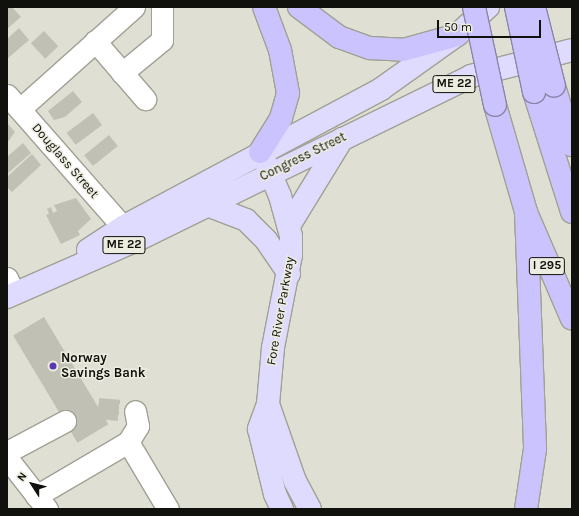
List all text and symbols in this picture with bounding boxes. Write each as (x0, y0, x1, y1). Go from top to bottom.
scale bar (439, 12, 543, 38)
text: 50 m (444, 20, 472, 34)
road number: ME 22 (432, 74, 476, 94)
street label: Douglass Street (28, 120, 102, 202)
street label: Congress Street (257, 129, 349, 185)
road number: ME 22 (102, 235, 146, 255)
street label: Fore River Parkway (264, 256, 298, 366)
road number: I 295 (528, 256, 566, 276)
place label: Norway Savings Bank (61, 351, 146, 382)
marker: Norway Savings Bank (48, 361, 58, 371)
north arrow (12, 464, 52, 504)
text: N (14, 470, 29, 484)

